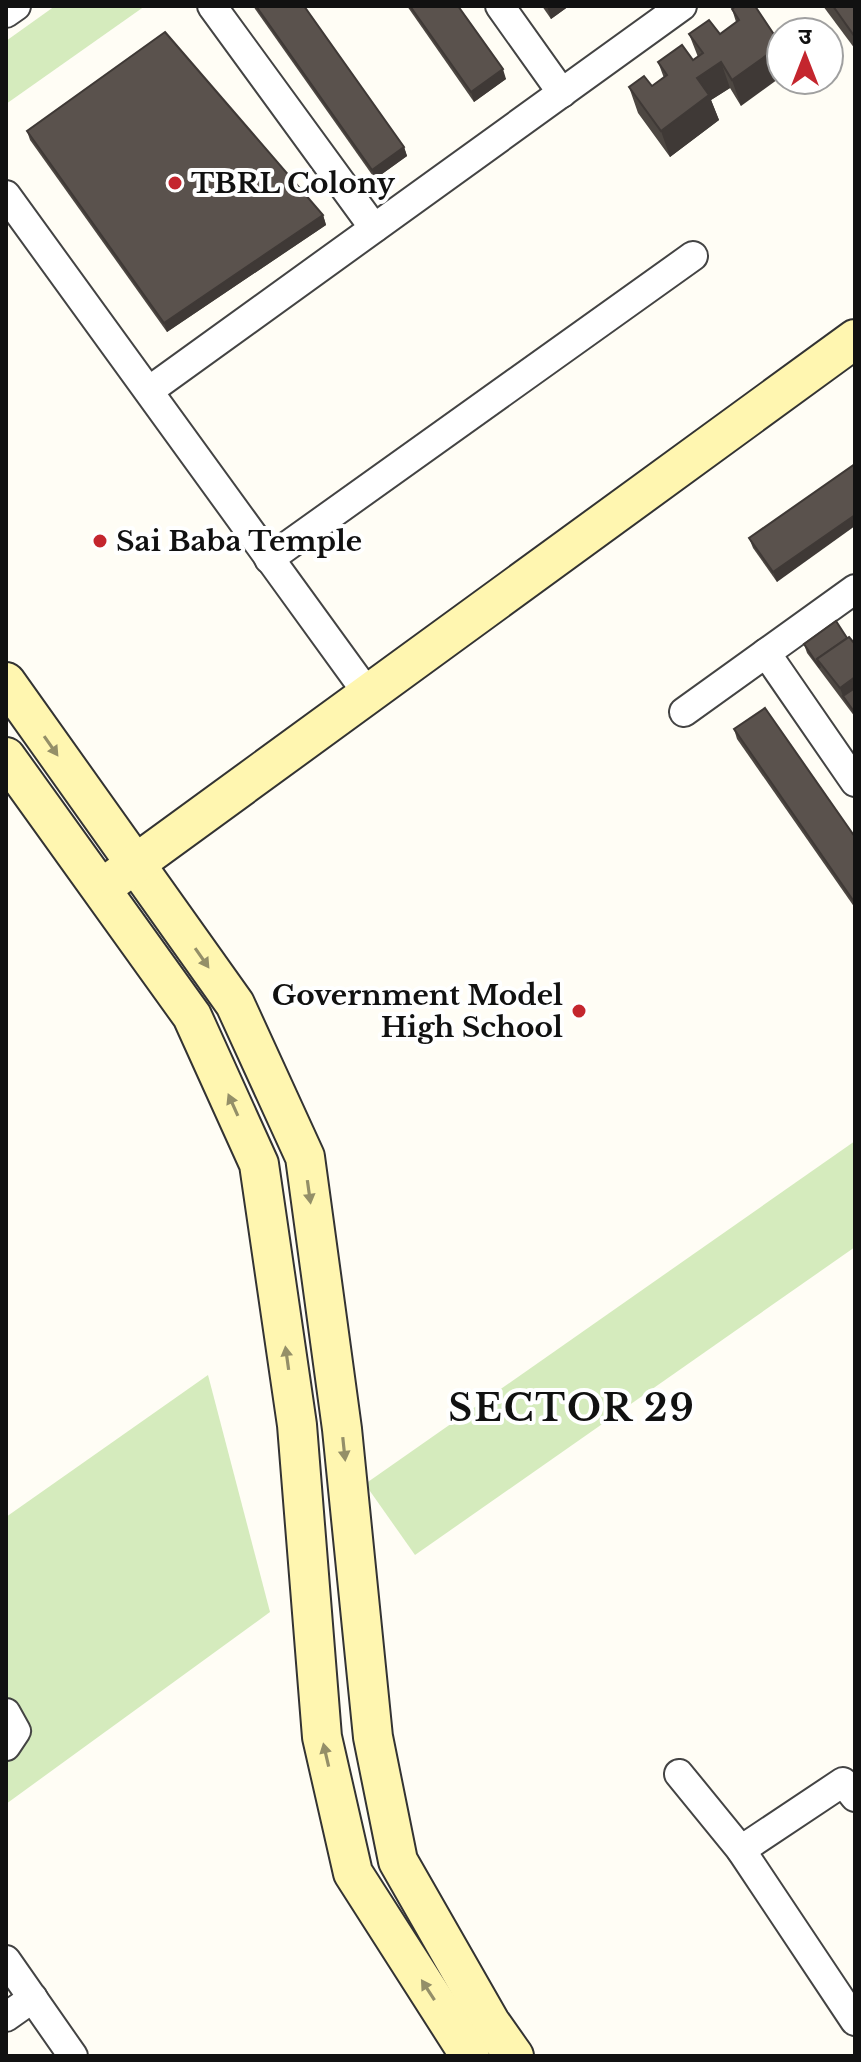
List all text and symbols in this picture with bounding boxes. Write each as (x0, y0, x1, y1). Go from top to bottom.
north arrow (765, 16, 845, 96)
text: उ (799, 23, 813, 50)
place label: TBRL Colony (191, 166, 396, 201)
marker: TBRL Colony (166, 174, 184, 192)
place label: Sai Baba Temple (116, 524, 362, 559)
marker: Sai Baba Temple (91, 532, 109, 550)
one-way arrow (43, 735, 58, 756)
one-way arrow (194, 947, 209, 968)
place label: Government Model High School (272, 978, 563, 1045)
marker: Government Model High School (570, 1002, 588, 1020)
one-way arrow (226, 1094, 239, 1117)
one-way arrow (303, 1179, 316, 1204)
one-way arrow (280, 1345, 293, 1370)
district label: SECTOR 29 (448, 1386, 696, 1431)
one-way arrow (337, 1437, 350, 1462)
one-way arrow (319, 1743, 332, 1768)
one-way arrow (421, 1980, 436, 2001)

